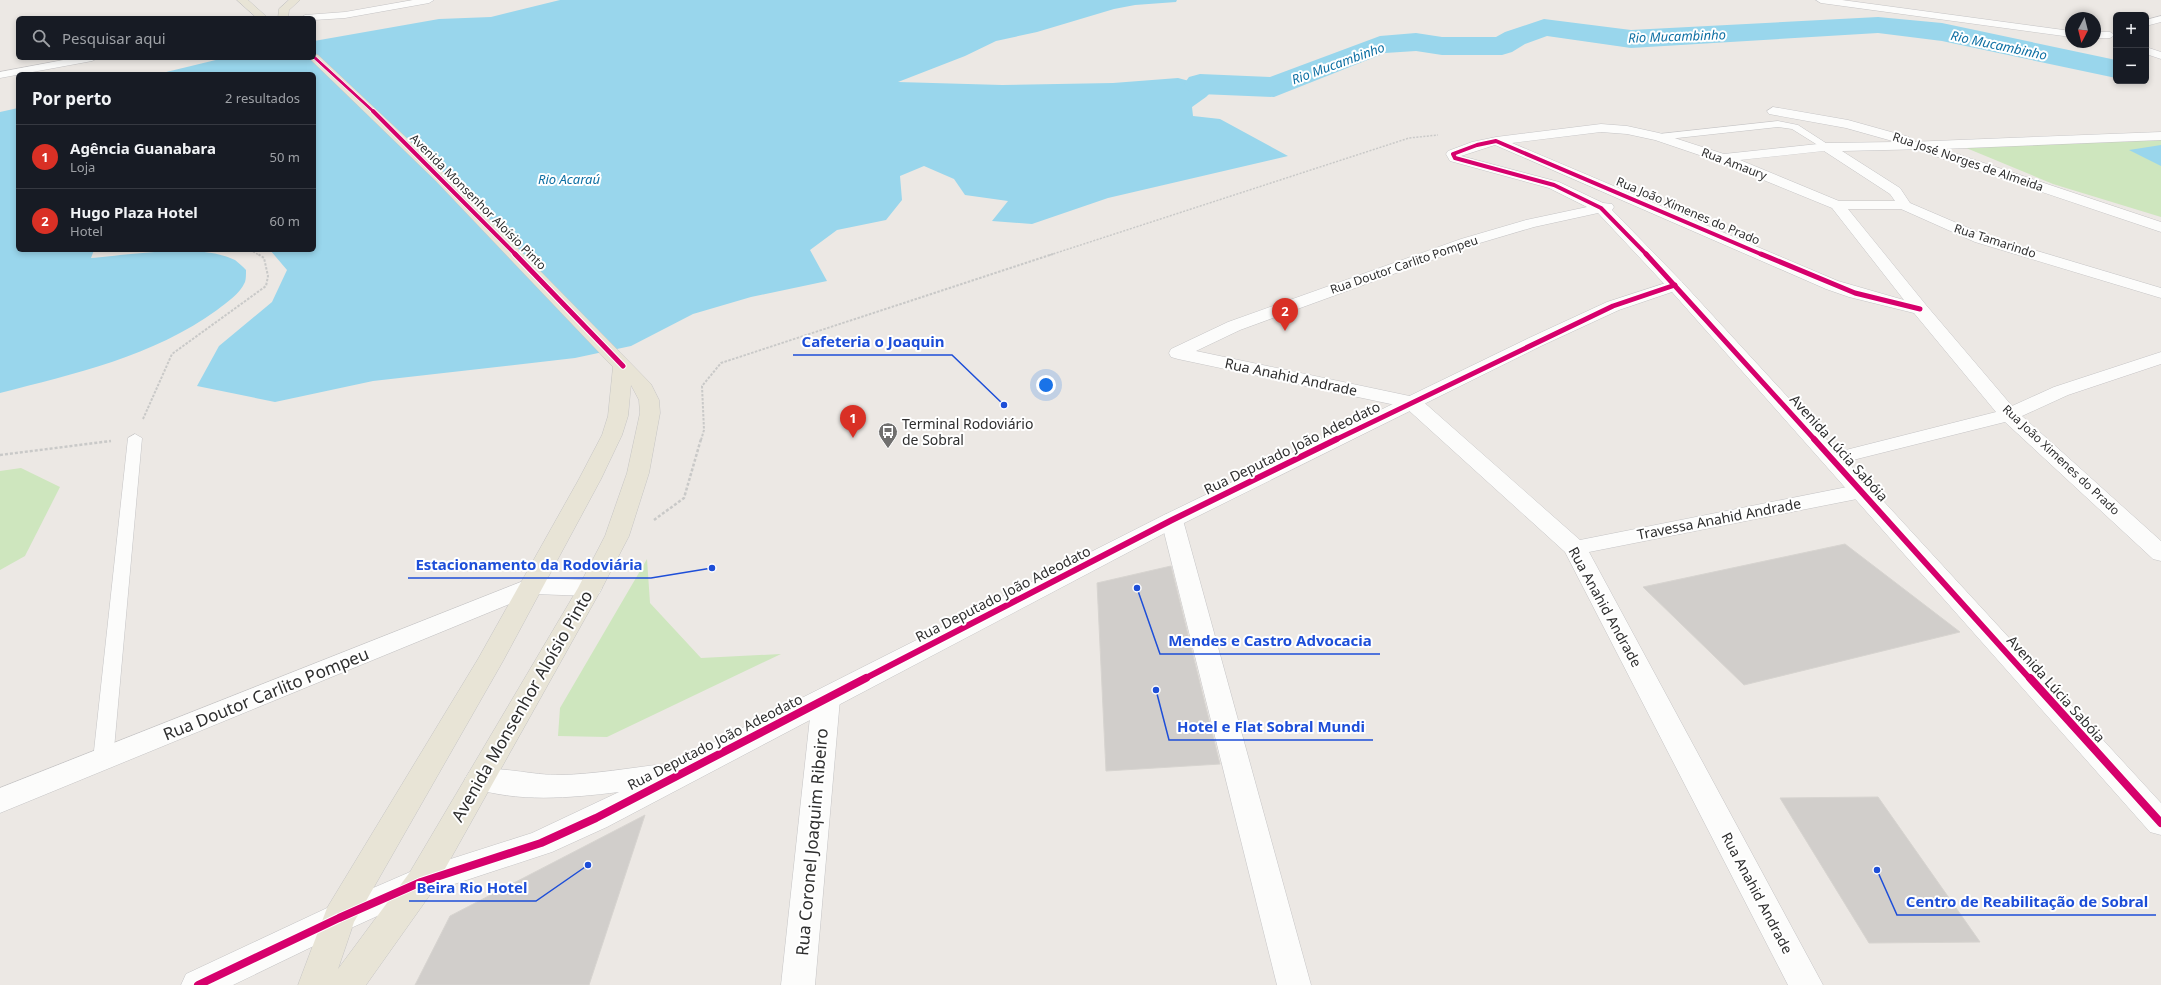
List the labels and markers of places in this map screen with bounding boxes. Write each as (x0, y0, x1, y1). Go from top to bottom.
pin: 2 (1272, 298, 1298, 331)
callout: Cafeteria o Joaquin (793, 328, 952, 355)
pin: 1 (840, 405, 866, 438)
place label: Terminal Rodoviário de Sobral (902, 414, 1033, 449)
bus stop icon: Terminal Rodoviário de Sobral (877, 421, 899, 449)
callout: Estacionamento da Rodoviária (408, 551, 651, 578)
callout: Mendes e Castro Advocacia (1160, 627, 1380, 654)
callout: Hotel e Flat Sobral Mundi (1169, 713, 1373, 740)
callout: Beira Rio Hotel (409, 874, 536, 901)
callout: Centro de Reabilitação de Sobral (1897, 888, 2156, 915)

